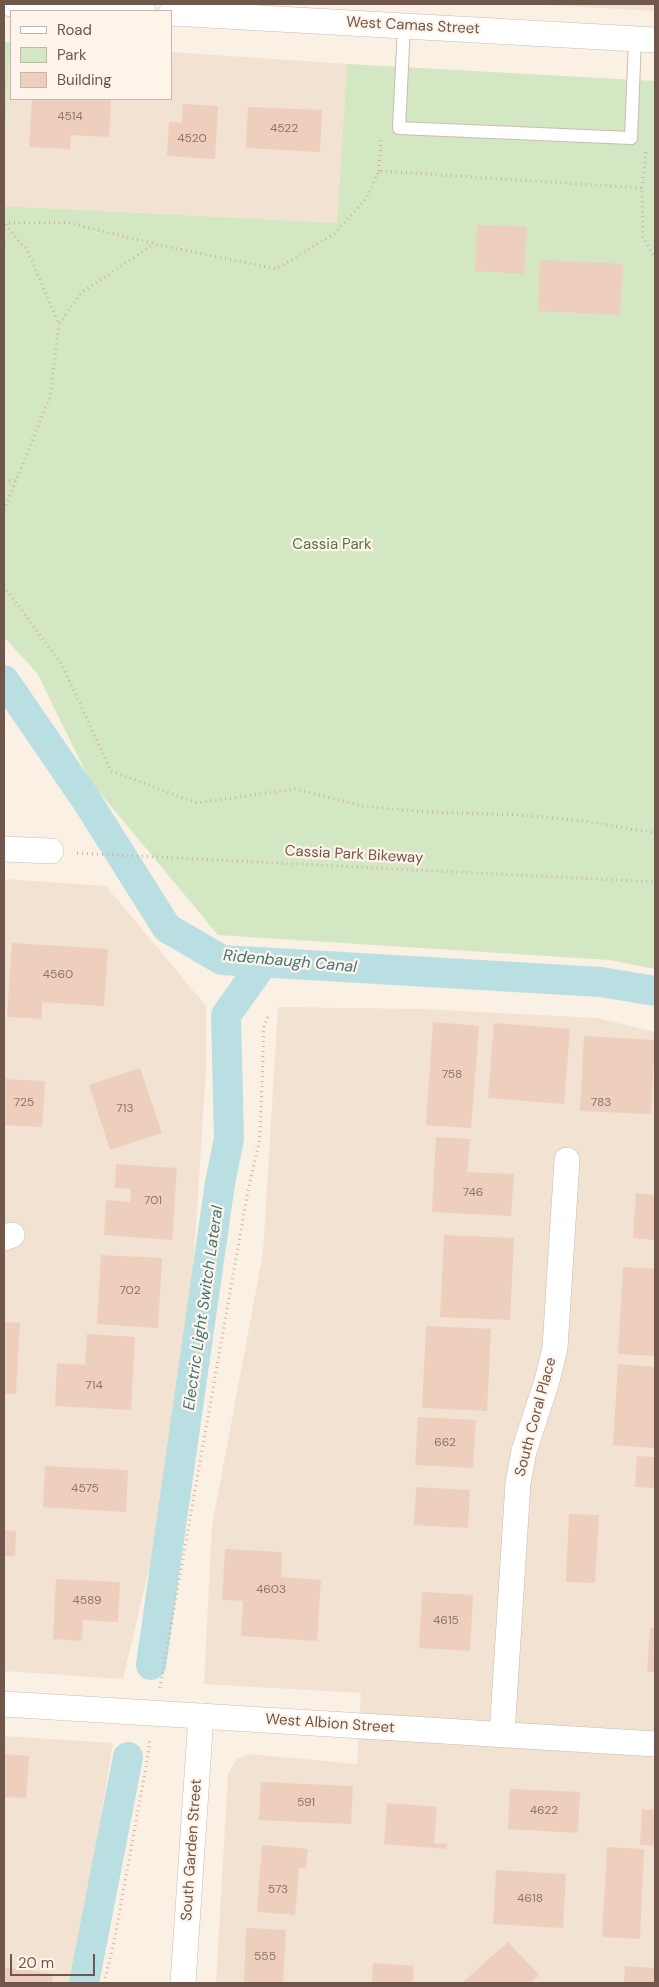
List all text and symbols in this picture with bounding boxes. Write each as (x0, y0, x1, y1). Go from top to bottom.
legend (10, 10, 172, 100)
street label: West Camas Street (346, 14, 480, 38)
text: Road (57, 20, 92, 40)
text: Park (57, 45, 87, 65)
text: Building (57, 70, 112, 90)
house number: 4514 (57, 110, 83, 124)
house number: 4522 (270, 122, 298, 136)
house number: 4520 (177, 132, 207, 146)
park label: Cassia Park (292, 536, 372, 554)
street label: Cassia Park Bikeway (284, 842, 424, 868)
water label: Ridenbaugh Canal (222, 947, 358, 977)
house number: 4560 (43, 968, 73, 982)
house number: 758 (442, 1068, 462, 1082)
house number: 725 (14, 1096, 34, 1110)
house number: 783 (591, 1096, 611, 1110)
house number: 713 (116, 1102, 134, 1116)
house number: 746 (463, 1186, 483, 1200)
house number: 701 (144, 1194, 162, 1208)
water label: Electric Light Switch Lateral (180, 1205, 228, 1411)
house number: 702 (119, 1284, 141, 1298)
street label: South Coral Place (511, 1355, 561, 1479)
house number: 714 (85, 1379, 103, 1393)
house number: 662 (434, 1436, 456, 1450)
house number: 4575 (71, 1482, 99, 1496)
house number: 4603 (256, 1583, 286, 1597)
house number: 4589 (72, 1594, 102, 1608)
house number: 4615 (433, 1614, 459, 1628)
street label: West Albion Street (265, 1711, 395, 1737)
street label: South Garden Street (178, 1778, 206, 1922)
house number: 591 (297, 1796, 315, 1810)
house number: 4622 (530, 1804, 558, 1818)
house number: 573 (268, 1883, 288, 1897)
house number: 4618 (517, 1892, 543, 1906)
scale bar (12, 1944, 98, 1976)
house number: 555 (254, 1950, 276, 1964)
text: 20 m (18, 1953, 54, 1973)

